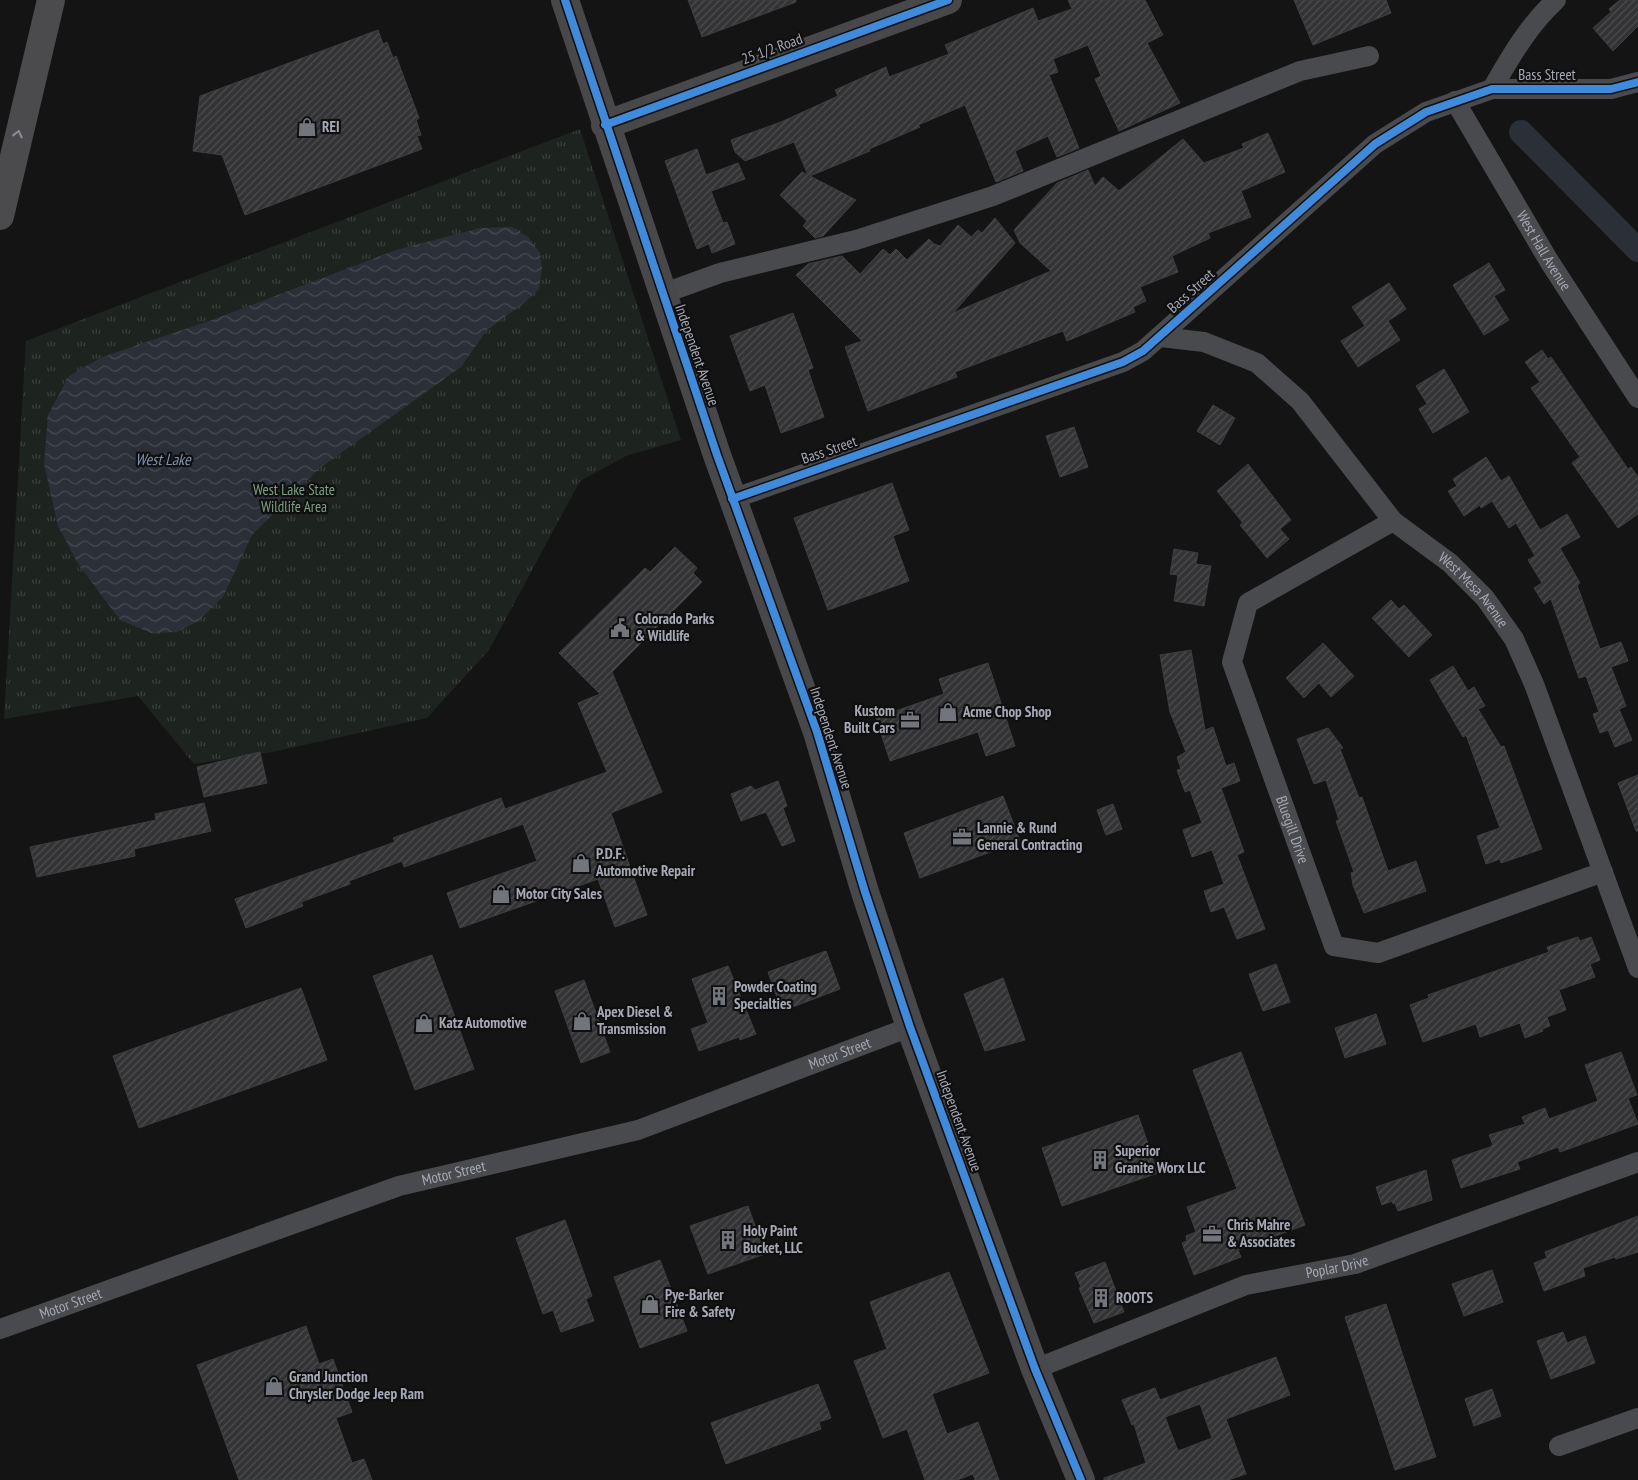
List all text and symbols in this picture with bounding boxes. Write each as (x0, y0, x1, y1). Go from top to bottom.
street label: 25 1/2 Road (739, 29, 805, 68)
street label: Bass Street (1518, 65, 1576, 84)
shop icon: REI (296, 116, 318, 138)
place label: REI (322, 117, 340, 136)
one-way arrow (12, 129, 23, 138)
street label: West Hall Avenue (1513, 207, 1576, 294)
street label: Bass Street (1163, 264, 1218, 317)
street label: Independent Avenue (671, 302, 724, 408)
street label: Bass Street (799, 431, 859, 468)
water label: West Lake (135, 449, 192, 469)
park label: West Lake State Wildlife Area (253, 480, 335, 516)
street label: West Mesa Avenue (1435, 548, 1513, 631)
place label: Colorado Parks & Wildlife (635, 609, 714, 645)
public building icon: Colorado Parks & Wildlife (609, 617, 631, 639)
street label: Independent Avenue (806, 684, 857, 791)
place label: Kustom Built Cars (844, 701, 895, 737)
shop icon: Acme Chop Shop (937, 701, 959, 723)
place label: Acme Chop Shop (962, 702, 1052, 721)
office icon: Kustom Built Cars (899, 709, 921, 731)
street label: Bluegill Drive (1272, 793, 1314, 866)
place label: Lannie & Rund General Contracting (977, 818, 1083, 854)
office icon: Lannie & Rund General Contracting (951, 826, 973, 848)
place label: P.D.F. Automotive Repair (595, 844, 696, 880)
shop icon: P.D.F. Automotive Repair (570, 852, 592, 874)
shop icon: Motor City Sales (490, 883, 512, 905)
place label: Motor City Sales (516, 884, 602, 903)
place label: Powder Coating Specialties (734, 977, 817, 1013)
building icon: Powder Coating Specialties (708, 985, 730, 1007)
place label: Apex Diesel & Transmission (596, 1002, 673, 1038)
shop icon: Apex Diesel & Transmission (571, 1010, 593, 1032)
shop icon: Katz Automotive (413, 1012, 435, 1034)
place label: Katz Automotive (439, 1013, 527, 1032)
street label: Motor Street (806, 1033, 873, 1074)
street label: Independent Avenue (932, 1068, 987, 1174)
place label: Superior Granite Worx LLC (1115, 1141, 1206, 1177)
building icon: Superior Granite Worx LLC (1089, 1149, 1111, 1171)
street label: Motor Street (420, 1156, 487, 1189)
place label: Chris Mahre & Associates (1227, 1215, 1295, 1251)
place label: Holy Paint Bucket, LLC (743, 1221, 803, 1257)
office icon: Chris Mahre & Associates (1201, 1223, 1223, 1245)
building icon: Holy Paint Bucket, LLC (717, 1229, 739, 1251)
street label: Poplar Drive (1304, 1250, 1371, 1282)
street label: Motor Street (37, 1283, 104, 1323)
place label: Pye-Barker Fire & Safety (665, 1285, 736, 1321)
building icon: ROOTS (1090, 1287, 1112, 1309)
place label: ROOTS (1116, 1288, 1153, 1307)
shop icon: Pye-Barker Fire & Safety (639, 1293, 661, 1315)
place label: Grand Junction Chrysler Dodge Jeep Ram (289, 1367, 424, 1403)
shop icon: Grand Junction Chrysler Dodge Jeep Ram (263, 1375, 285, 1397)

